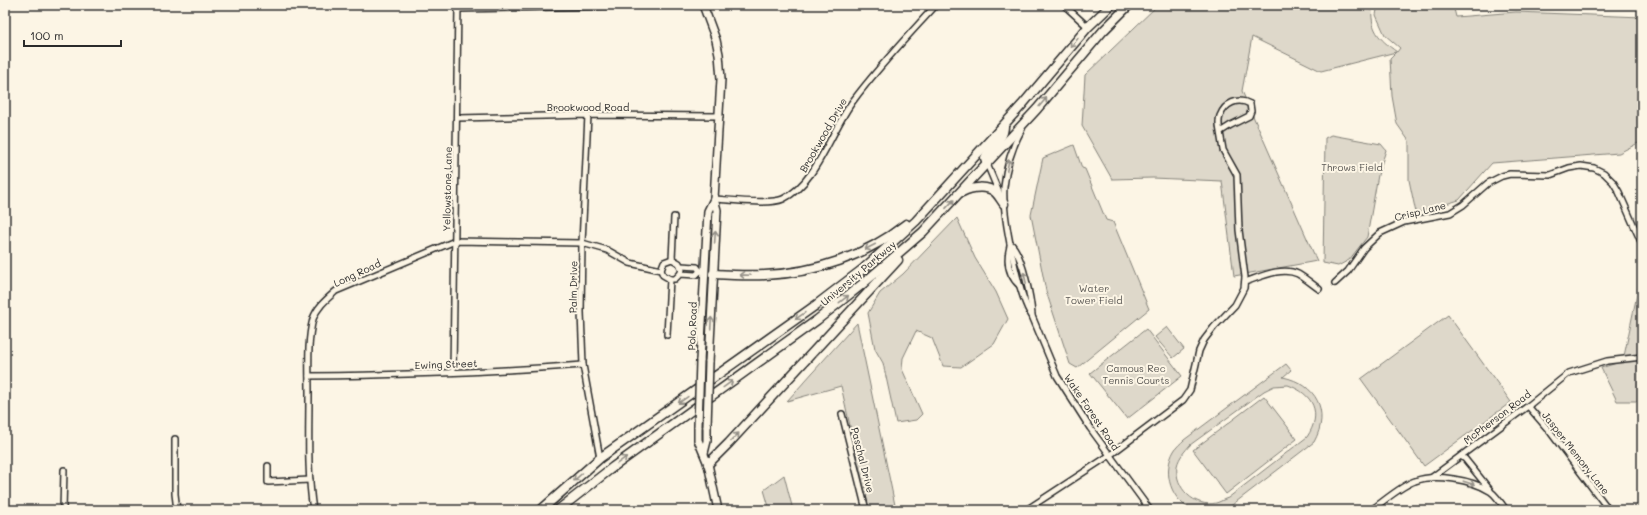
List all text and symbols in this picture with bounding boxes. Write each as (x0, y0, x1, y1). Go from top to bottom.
scale bar (24, 22, 121, 48)
text: 100 m (30, 27, 64, 43)
one-way arrow (1070, 38, 1079, 49)
street label: Brookwood Drive (796, 95, 850, 175)
one-way arrow (1038, 97, 1047, 107)
street label: Brookwood Road (547, 100, 629, 114)
street label: Yellowstone Lane (439, 146, 455, 232)
one-way arrow (1004, 159, 1012, 172)
park label: Throws Field (1321, 160, 1383, 174)
street label: Crisp Lane (1393, 198, 1447, 224)
one-way arrow (945, 199, 955, 209)
one-way arrow (712, 230, 719, 243)
street label: University Parkway (817, 237, 899, 309)
one-way arrow (865, 244, 877, 251)
street label: Long Road (331, 256, 383, 290)
street label: Palm Drive (566, 261, 580, 313)
one-way arrow (739, 271, 752, 279)
one-way arrow (1020, 272, 1028, 285)
park label: Water Tower Field (1065, 281, 1123, 307)
one-way arrow (838, 295, 849, 303)
street label: Polo Road (684, 301, 700, 351)
one-way arrow (795, 312, 806, 320)
one-way arrow (707, 317, 714, 330)
street label: Ewing Street (414, 356, 478, 372)
park label: Camous Rec Tennis Courts (1103, 361, 1170, 387)
street label: Wake Forest Road (1061, 371, 1123, 453)
one-way arrow (722, 380, 733, 389)
street label: McPherson Road (1460, 387, 1534, 447)
one-way arrow (678, 396, 689, 404)
street label: Jasper Memory Lane (1539, 409, 1613, 497)
street label: Paschal Drive (848, 426, 878, 494)
one-way arrow (730, 432, 739, 442)
one-way arrow (617, 456, 628, 465)
one-way arrow (573, 472, 584, 481)
one-way arrow (1462, 480, 1475, 487)

